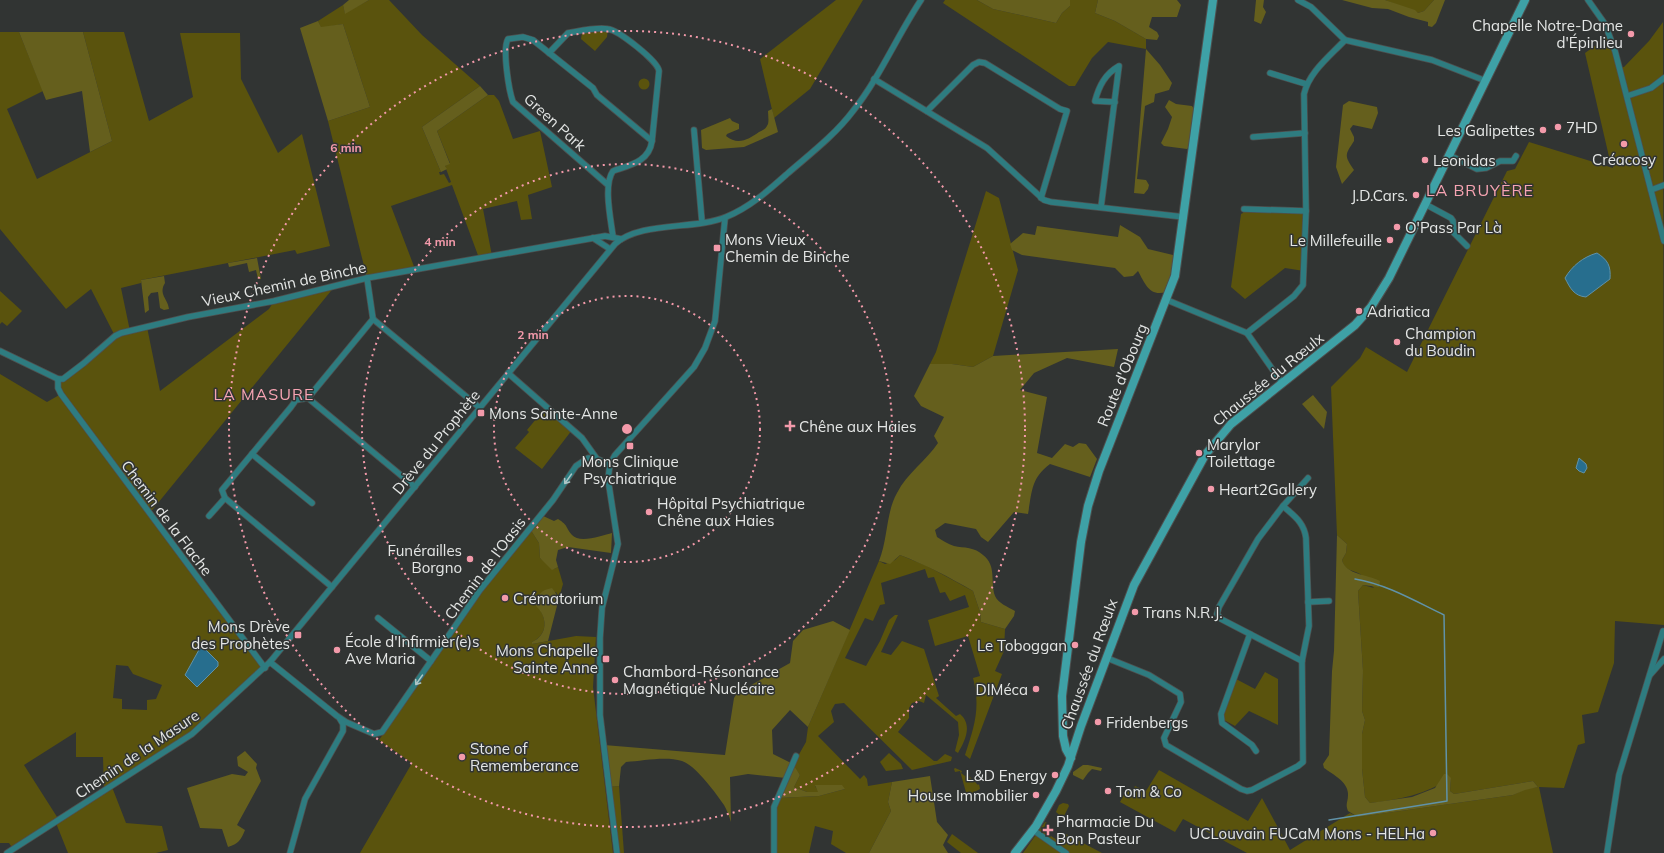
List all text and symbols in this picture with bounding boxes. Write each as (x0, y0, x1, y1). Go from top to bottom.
place label: Chapelle Notre-Dame d'Épinlieu (1472, 16, 1623, 52)
marker: Chapelle Notre-Dame d'Épinlieu (1626, 29, 1636, 39)
street label: Green Park (520, 89, 590, 155)
place label: 7HD (1566, 118, 1598, 137)
place label: Les Galipettes (1437, 121, 1535, 140)
marker: 7HD (1553, 122, 1563, 132)
marker: Les Galipettes (1538, 125, 1548, 135)
marker: Créacosy (1619, 139, 1629, 149)
text: 6 min (330, 140, 362, 155)
place label: Créacosy (1592, 150, 1656, 169)
place label: Leonidas (1433, 151, 1496, 170)
marker: Leonidas (1420, 155, 1430, 165)
district label: LA BRUYÈRE (1426, 180, 1534, 200)
place label: J.D.Cars. (1351, 186, 1408, 205)
marker: J.D.Cars. (1411, 190, 1421, 200)
place label: O'Pass Par Là (1405, 218, 1502, 237)
marker: O'Pass Par Là (1392, 222, 1402, 232)
place label: Mons Vieux Chemin de Binche (725, 230, 850, 266)
place label: Le Millefeuille (1290, 231, 1382, 250)
text: 4 min (424, 234, 456, 249)
marker: Le Millefeuille (1385, 235, 1395, 245)
marker: Mons Vieux Chemin de Binche (712, 243, 722, 253)
street label: Vieux Chemin de Binche (200, 257, 368, 311)
place label: Adriatica (1367, 302, 1430, 321)
marker: Adriatica (1354, 306, 1364, 316)
street label: Route d'Obourg (1093, 321, 1151, 429)
place label: Champion du Boudin (1405, 324, 1476, 360)
text: 2 min (517, 327, 549, 342)
street label: Chaussée du Rœulx (1208, 328, 1328, 430)
marker: Champion du Boudin (1392, 337, 1402, 347)
district label: LA MASURE (214, 384, 314, 404)
street label: Drève du Prophète (388, 386, 484, 498)
place label: Mons Sainte-Anne (489, 404, 618, 423)
marker: Mons Sainte-Anne (476, 408, 486, 418)
place label: Chêne aux Haies (799, 417, 916, 436)
marker: Chêne aux Haies (784, 420, 796, 432)
centre of rings (620, 422, 634, 436)
place label: Marylor Toilettage (1207, 435, 1275, 471)
marker: Mons Clinique Psychiatrique (625, 441, 635, 451)
marker: Marylor Toilettage (1194, 448, 1204, 458)
place label: Mons Clinique Psychiatrique (581, 452, 679, 488)
street label: Chemin de la Flache (117, 457, 217, 579)
one-way arrow (564, 473, 572, 484)
place label: Heart2Gallery (1219, 480, 1317, 499)
marker: Heart2Gallery (1206, 484, 1216, 494)
place label: Hôpital Psychiatrique Chêne aux Haies (657, 494, 805, 530)
marker: Hôpital Psychiatrique Chêne aux Haies (644, 507, 654, 517)
street label: Chemin de l'Oasis (440, 513, 530, 623)
place label: Funérailles Borgno (387, 541, 462, 577)
marker: Funérailles Borgno (465, 554, 475, 564)
place label: Crématorium (513, 589, 604, 608)
marker: Crématorium (500, 593, 510, 603)
street label: Chaussée du Rœulx (1056, 596, 1122, 732)
place label: Trans N.R.J. (1143, 603, 1223, 622)
marker: Trans N.R.J. (1130, 607, 1140, 617)
place label: Mons Drève des Prophètes (191, 617, 290, 653)
marker: Mons Drève des Prophètes (293, 630, 303, 640)
place label: École d'Infirmièr(e)s Ave Maria (345, 632, 479, 668)
place label: Le Toboggan (977, 636, 1067, 655)
marker: Le Toboggan (1070, 640, 1080, 650)
place label: Mons Chapelle Sainte Anne (496, 641, 598, 677)
marker: École d'Infirmièr(e)s Ave Maria (332, 645, 342, 655)
marker: Mons Chapelle Sainte Anne (601, 654, 611, 664)
place label: Chambord-Résonance Magnétique Nucléaire (623, 662, 779, 698)
one-way arrow (415, 674, 423, 685)
marker: Chambord-Résonance Magnétique Nucléaire (610, 675, 620, 685)
place label: DIMéca (976, 680, 1028, 699)
marker: DIMéca (1031, 684, 1041, 694)
street label: Chemin de la Masure (71, 705, 203, 803)
place label: Fridenbergs (1106, 713, 1188, 732)
marker: Fridenbergs (1093, 717, 1103, 727)
place label: Stone of Rememberance (470, 739, 579, 775)
marker: Stone of Rememberance (457, 752, 467, 762)
place label: L&D Energy (966, 766, 1047, 785)
marker: L&D Energy (1050, 770, 1060, 780)
place label: Tom & Co (1116, 782, 1182, 801)
place label: House Immobilier (908, 786, 1029, 805)
marker: Tom & Co (1103, 786, 1113, 796)
marker: House Immobilier (1031, 790, 1041, 800)
place label: Pharmacie Du Bon Pasteur (1056, 812, 1154, 848)
place label: UCLouvain FUCaM Mons - HELHa (1189, 824, 1425, 843)
marker: Pharmacie Du Bon Pasteur (1043, 825, 1053, 835)
marker: UCLouvain FUCaM Mons - HELHa (1428, 828, 1438, 838)

